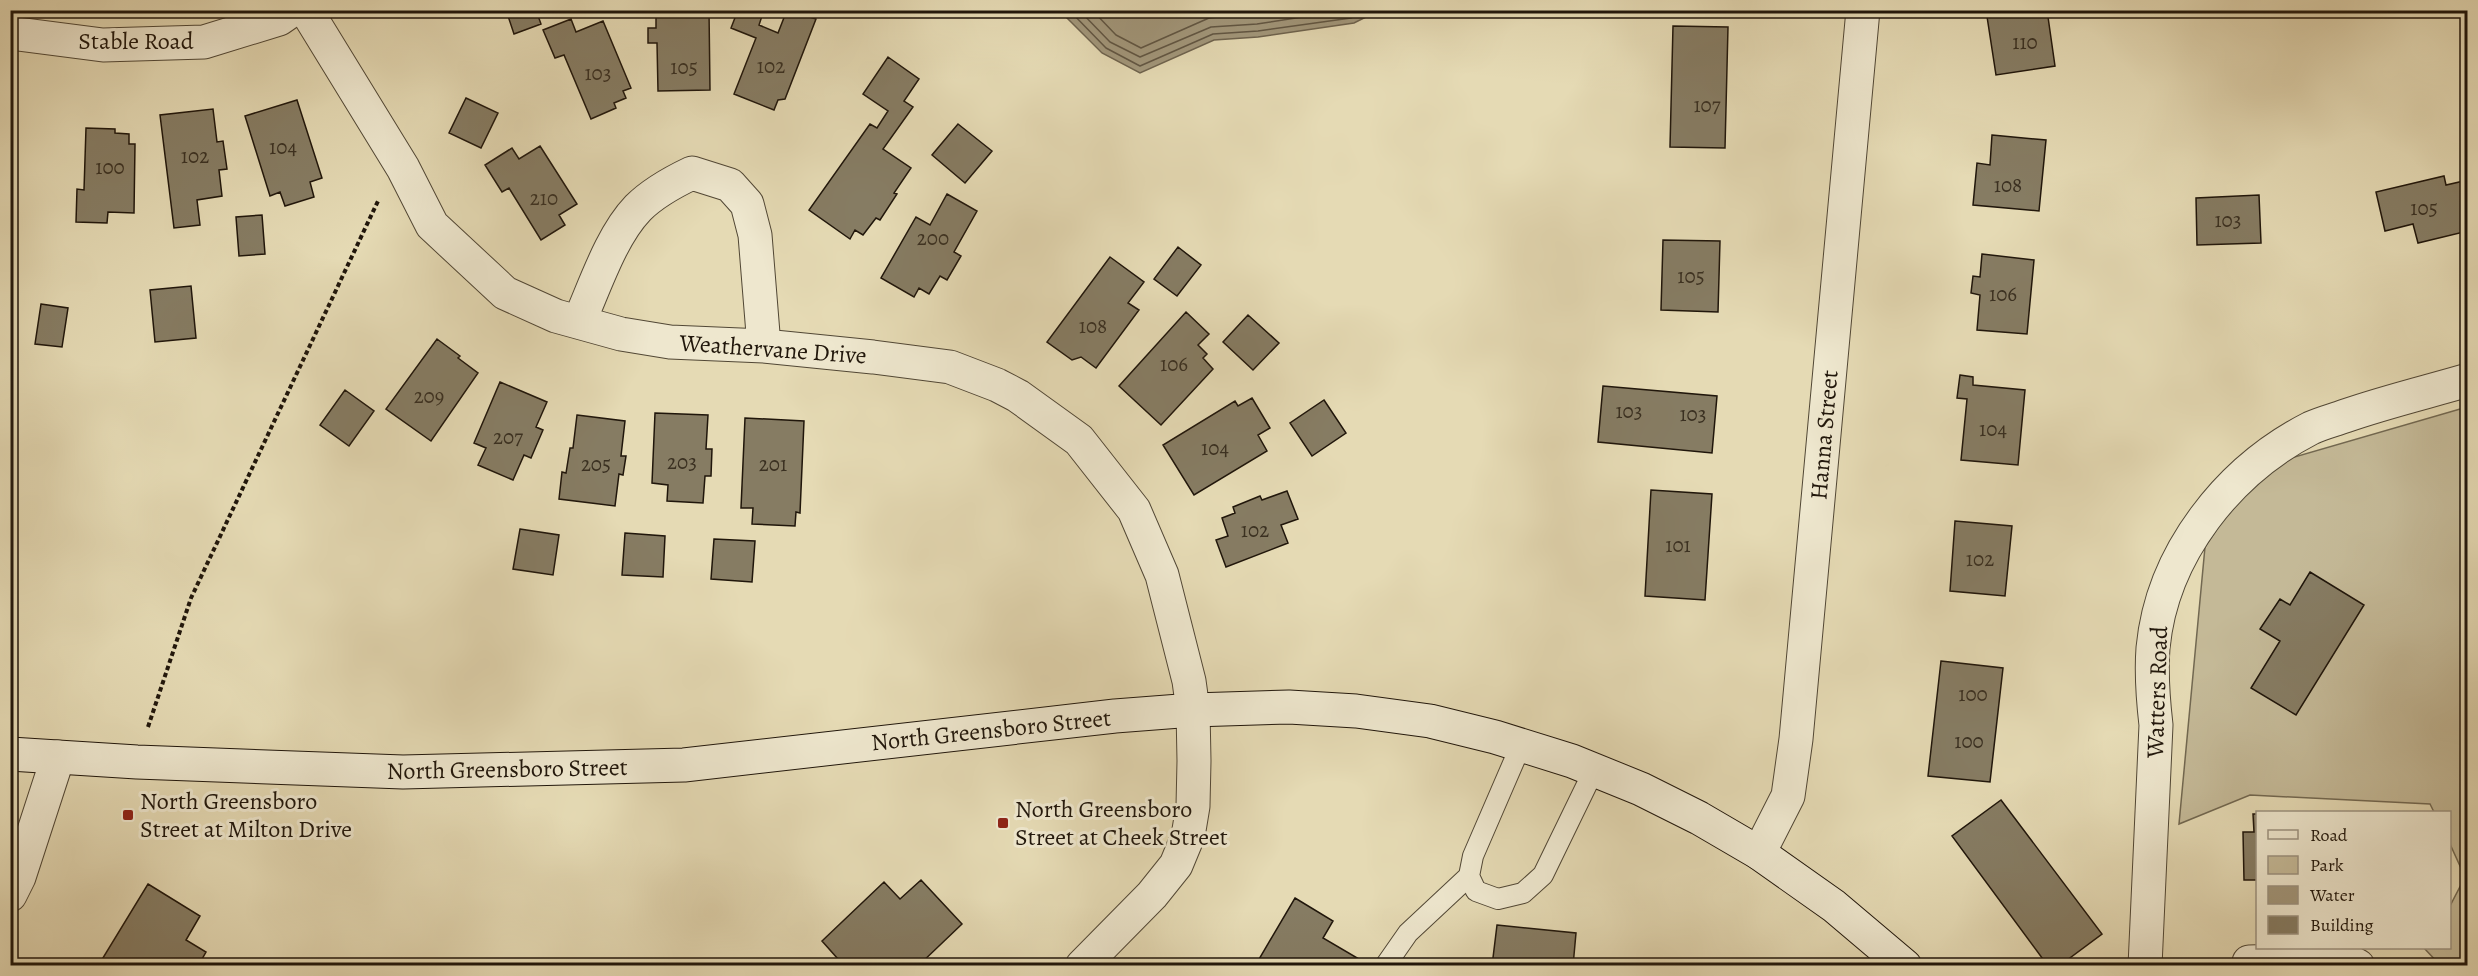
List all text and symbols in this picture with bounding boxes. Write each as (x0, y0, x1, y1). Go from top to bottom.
street label: Stable Road (78, 25, 194, 57)
house number: 110 (2012, 28, 2038, 56)
house number: 102 (757, 52, 785, 80)
house number: 105 (670, 53, 698, 81)
house number: 103 (584, 59, 612, 87)
house number: 107 (1693, 91, 1721, 119)
house number: 104 (269, 133, 297, 161)
house number: 102 (181, 142, 209, 170)
house number: 100 (95, 153, 125, 181)
house number: 108 (1994, 171, 2022, 199)
house number: 210 (530, 184, 558, 212)
house number: 105 (2410, 194, 2438, 222)
house number: 103 (2214, 206, 2242, 234)
house number: 200 (917, 224, 949, 252)
house number: 105 (1677, 262, 1705, 290)
house number: 106 (1989, 280, 2017, 308)
house number: 108 (1079, 312, 1107, 340)
street label: Weathervane Drive (677, 326, 868, 372)
house number: 106 (1160, 350, 1188, 378)
street label: Hanna Street (1802, 369, 1846, 501)
house number: 209 (414, 382, 444, 410)
house number: 103 (1615, 397, 1643, 425)
house number: 103 (1679, 400, 1707, 428)
house number: 104 (1979, 415, 2007, 443)
house number: 207 (493, 423, 523, 451)
house number: 104 (1201, 434, 1229, 462)
house number: 203 (667, 448, 697, 476)
house number: 205 (581, 450, 611, 478)
house number: 201 (759, 450, 787, 478)
house number: 102 (1241, 516, 1269, 544)
house number: 101 (1665, 531, 1691, 559)
house number: 102 (1966, 545, 1994, 573)
street label: Watters Road (2139, 625, 2175, 759)
house number: 100 (1958, 680, 1988, 708)
street label: North Greensboro Street (869, 701, 1113, 759)
house number: 100 (1954, 727, 1984, 755)
street label: North Greensboro Street (386, 751, 628, 787)
place label: North Greensboro Street at Milton Drive (140, 785, 352, 845)
place label: North Greensboro Street at Cheek Street (1015, 793, 1228, 853)
marker: North Greensboro Street at Milton Drive (121, 808, 135, 822)
legend (2256, 811, 2451, 949)
marker: North Greensboro Street at Cheek Street (996, 816, 1010, 830)
text: Road (2310, 823, 2348, 847)
text: Park (2310, 853, 2344, 877)
text: Water (2309, 883, 2355, 907)
text: Building (2310, 913, 2374, 937)

